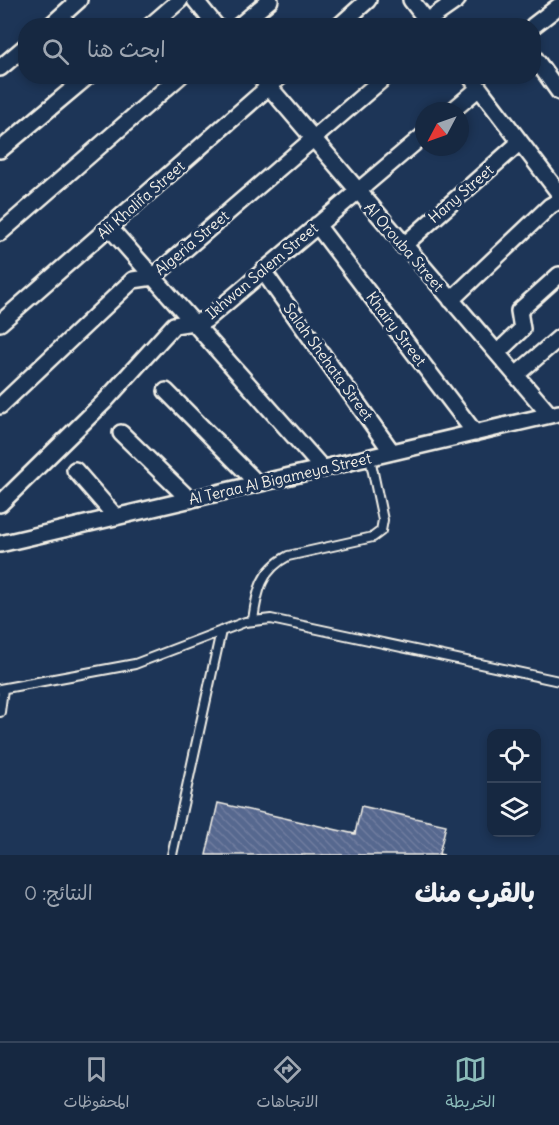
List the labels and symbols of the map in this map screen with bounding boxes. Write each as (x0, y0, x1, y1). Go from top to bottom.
north arrow (415, 102, 469, 156)
street label: Ali Khalifa Street (93, 156, 188, 243)
street label: Hany Street (424, 160, 497, 227)
street label: Al Orouba Street (361, 198, 448, 295)
street label: Algeria Street (151, 206, 233, 279)
street label: Ikhwan Salem Street (202, 218, 322, 323)
street label: Khairy Street (362, 288, 430, 370)
street label: Salah Shehata Street (279, 299, 377, 424)
street label: Al Teraa Al Bigameya Street (187, 448, 373, 509)

